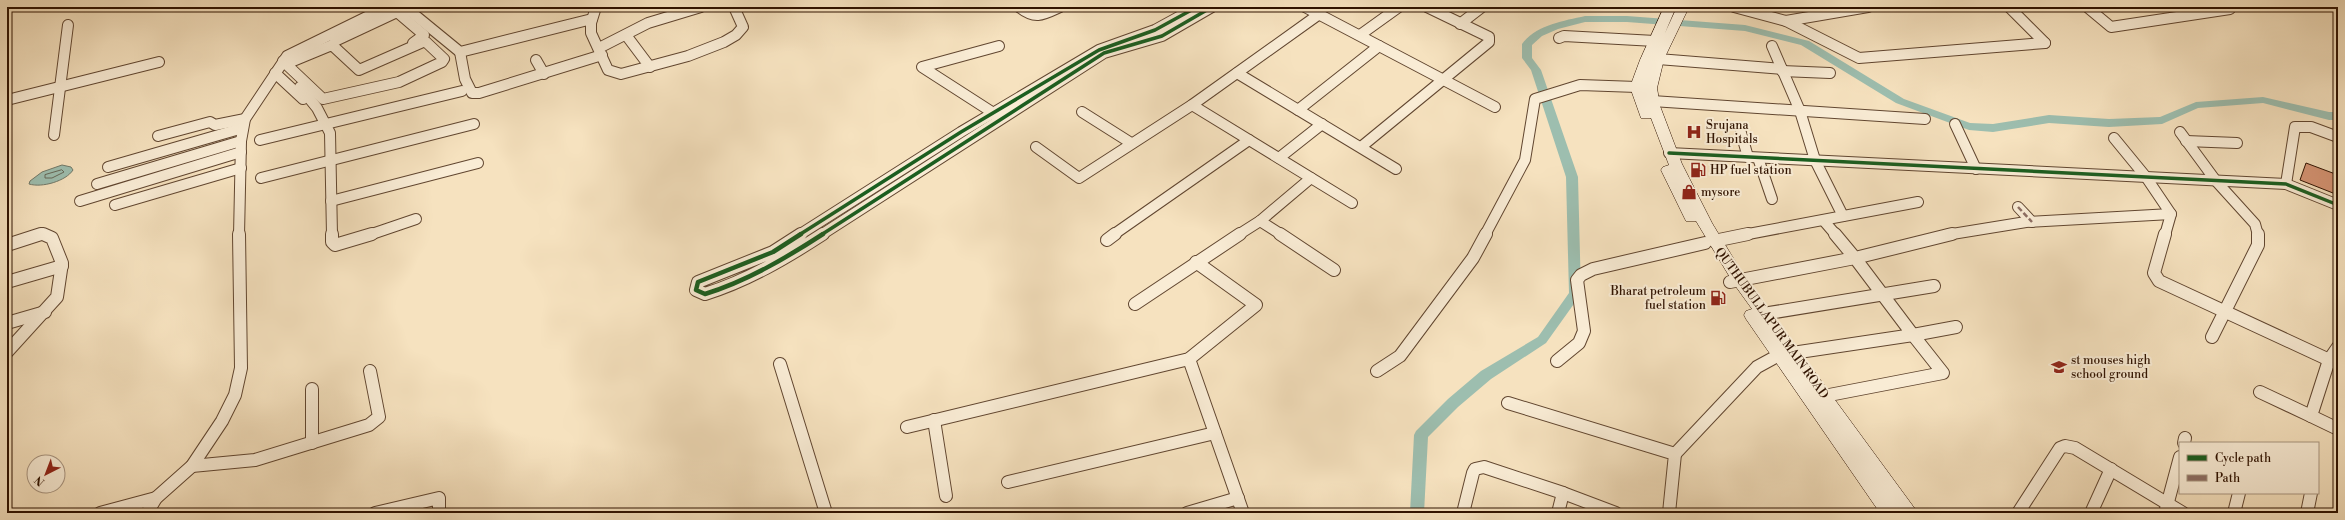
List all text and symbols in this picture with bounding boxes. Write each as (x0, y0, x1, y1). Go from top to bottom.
place label: Srujana Hospitals (1706, 118, 1758, 147)
hospital icon: Srujana Hospitals (1685, 123, 1703, 141)
fuel station icon: HP fuel station (1689, 161, 1707, 179)
place label: HP fuel station (1710, 163, 1792, 178)
shop icon: mysore (1680, 183, 1698, 201)
place label: mysore (1701, 185, 1740, 200)
street label: QUTHUBULLAPUR MAIN ROAD (1712, 245, 1832, 402)
place label: Bharat petroleum fuel station (1609, 284, 1706, 313)
fuel station icon: Bharat petroleum fuel station (1709, 289, 1727, 307)
place label: st mouses high school ground (2071, 353, 2151, 382)
school or university icon: st mouses high school ground (2050, 358, 2068, 376)
legend (2179, 442, 2319, 494)
text: Cycle path (2215, 451, 2271, 466)
north arrow (26, 454, 66, 494)
text: Path (2215, 471, 2240, 486)
text: N (32, 472, 48, 489)

